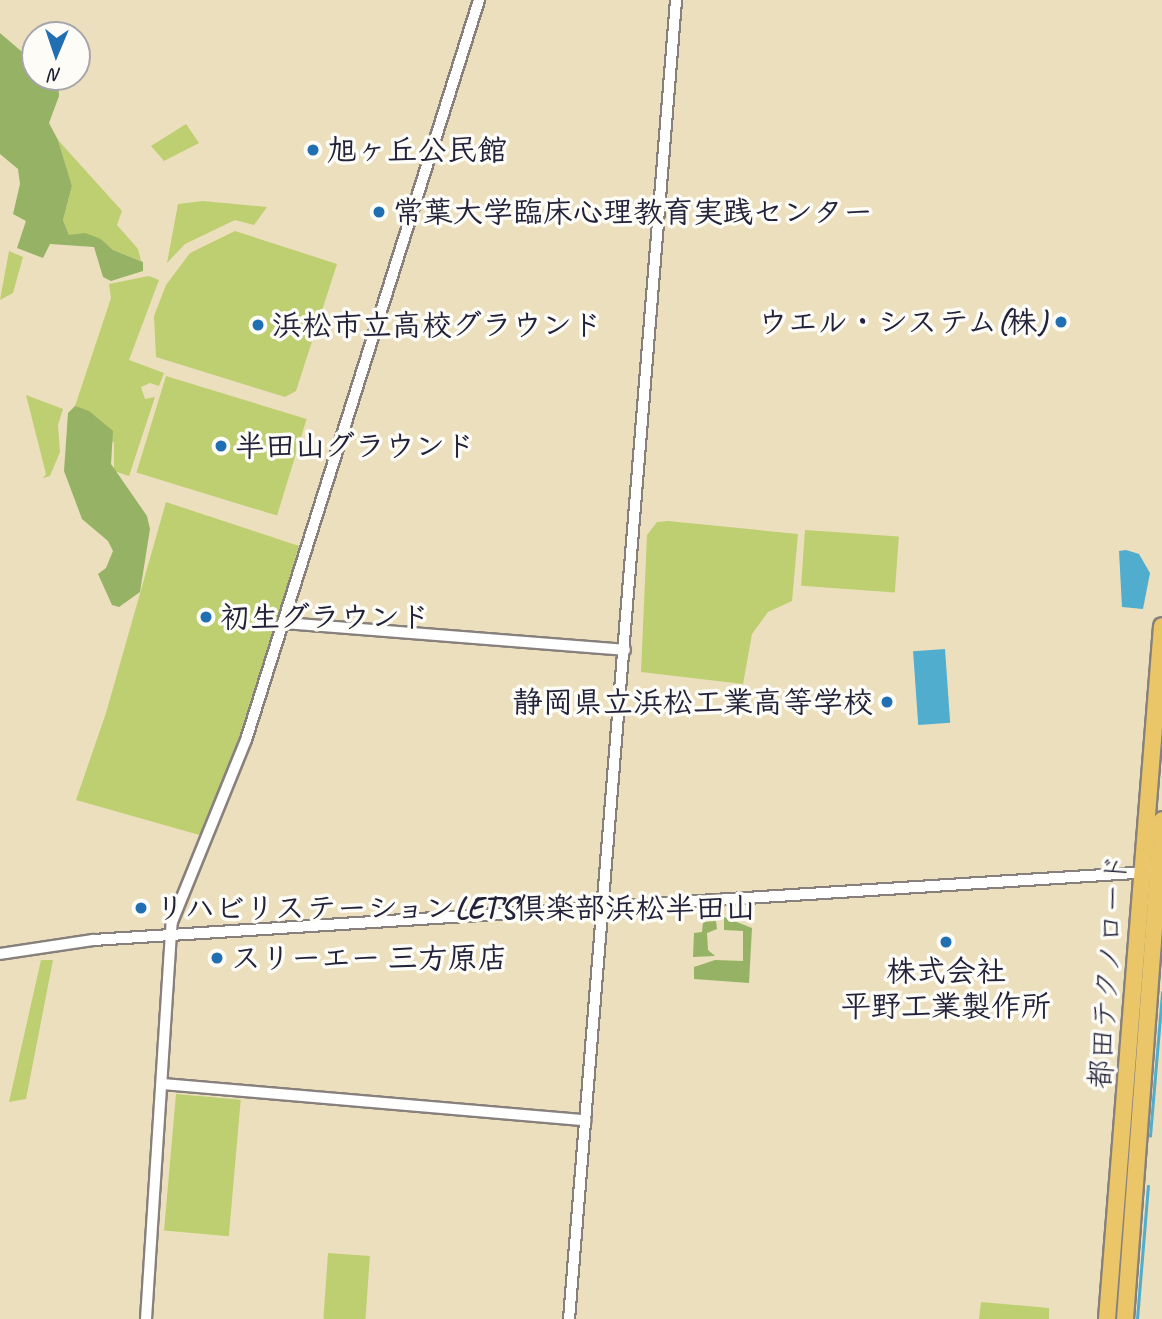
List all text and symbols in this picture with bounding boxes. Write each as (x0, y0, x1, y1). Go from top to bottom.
north arrow (21, 21, 91, 91)
text: N (49, 63, 62, 87)
place label: 旭ヶ丘公民館 (327, 132, 507, 168)
marker: 旭ヶ丘公民館 (305, 142, 321, 158)
place label: 常葉大学臨床心理教育実践センター (393, 194, 873, 230)
marker: 常葉大学臨床心理教育実践センター (371, 204, 387, 220)
place label: ウエル・システム(株) (757, 304, 1047, 340)
place label: 浜松市立高校グラウンド (272, 307, 602, 343)
marker: ウエル・システム(株) (1053, 314, 1069, 330)
marker: 浜松市立高校グラウンド (250, 317, 266, 333)
place label: 半田山グラウンド (235, 428, 475, 464)
marker: 半田山グラウンド (213, 438, 229, 454)
place label: 初生グラウンド (220, 599, 430, 635)
marker: 初生グラウンド (198, 609, 214, 625)
place label: 静岡県立浜松工業高等学校 (513, 684, 873, 720)
marker: 静岡県立浜松工業高等学校 (879, 694, 895, 710)
street label: 都田テクノロード (1082, 850, 1134, 1092)
place label: リハビリステーションLET’S倶楽部浜松半田山 (155, 890, 755, 926)
marker: リハビリステーションLET’S倶楽部浜松半田山 (133, 900, 149, 916)
marker: 株式会社 平野工業製作所 (938, 934, 954, 950)
place label: スリーエー 三方原店 (231, 940, 508, 976)
marker: スリーエー 三方原店 (209, 950, 225, 966)
place label: 株式会社 平野工業製作所 (841, 953, 1051, 1024)

